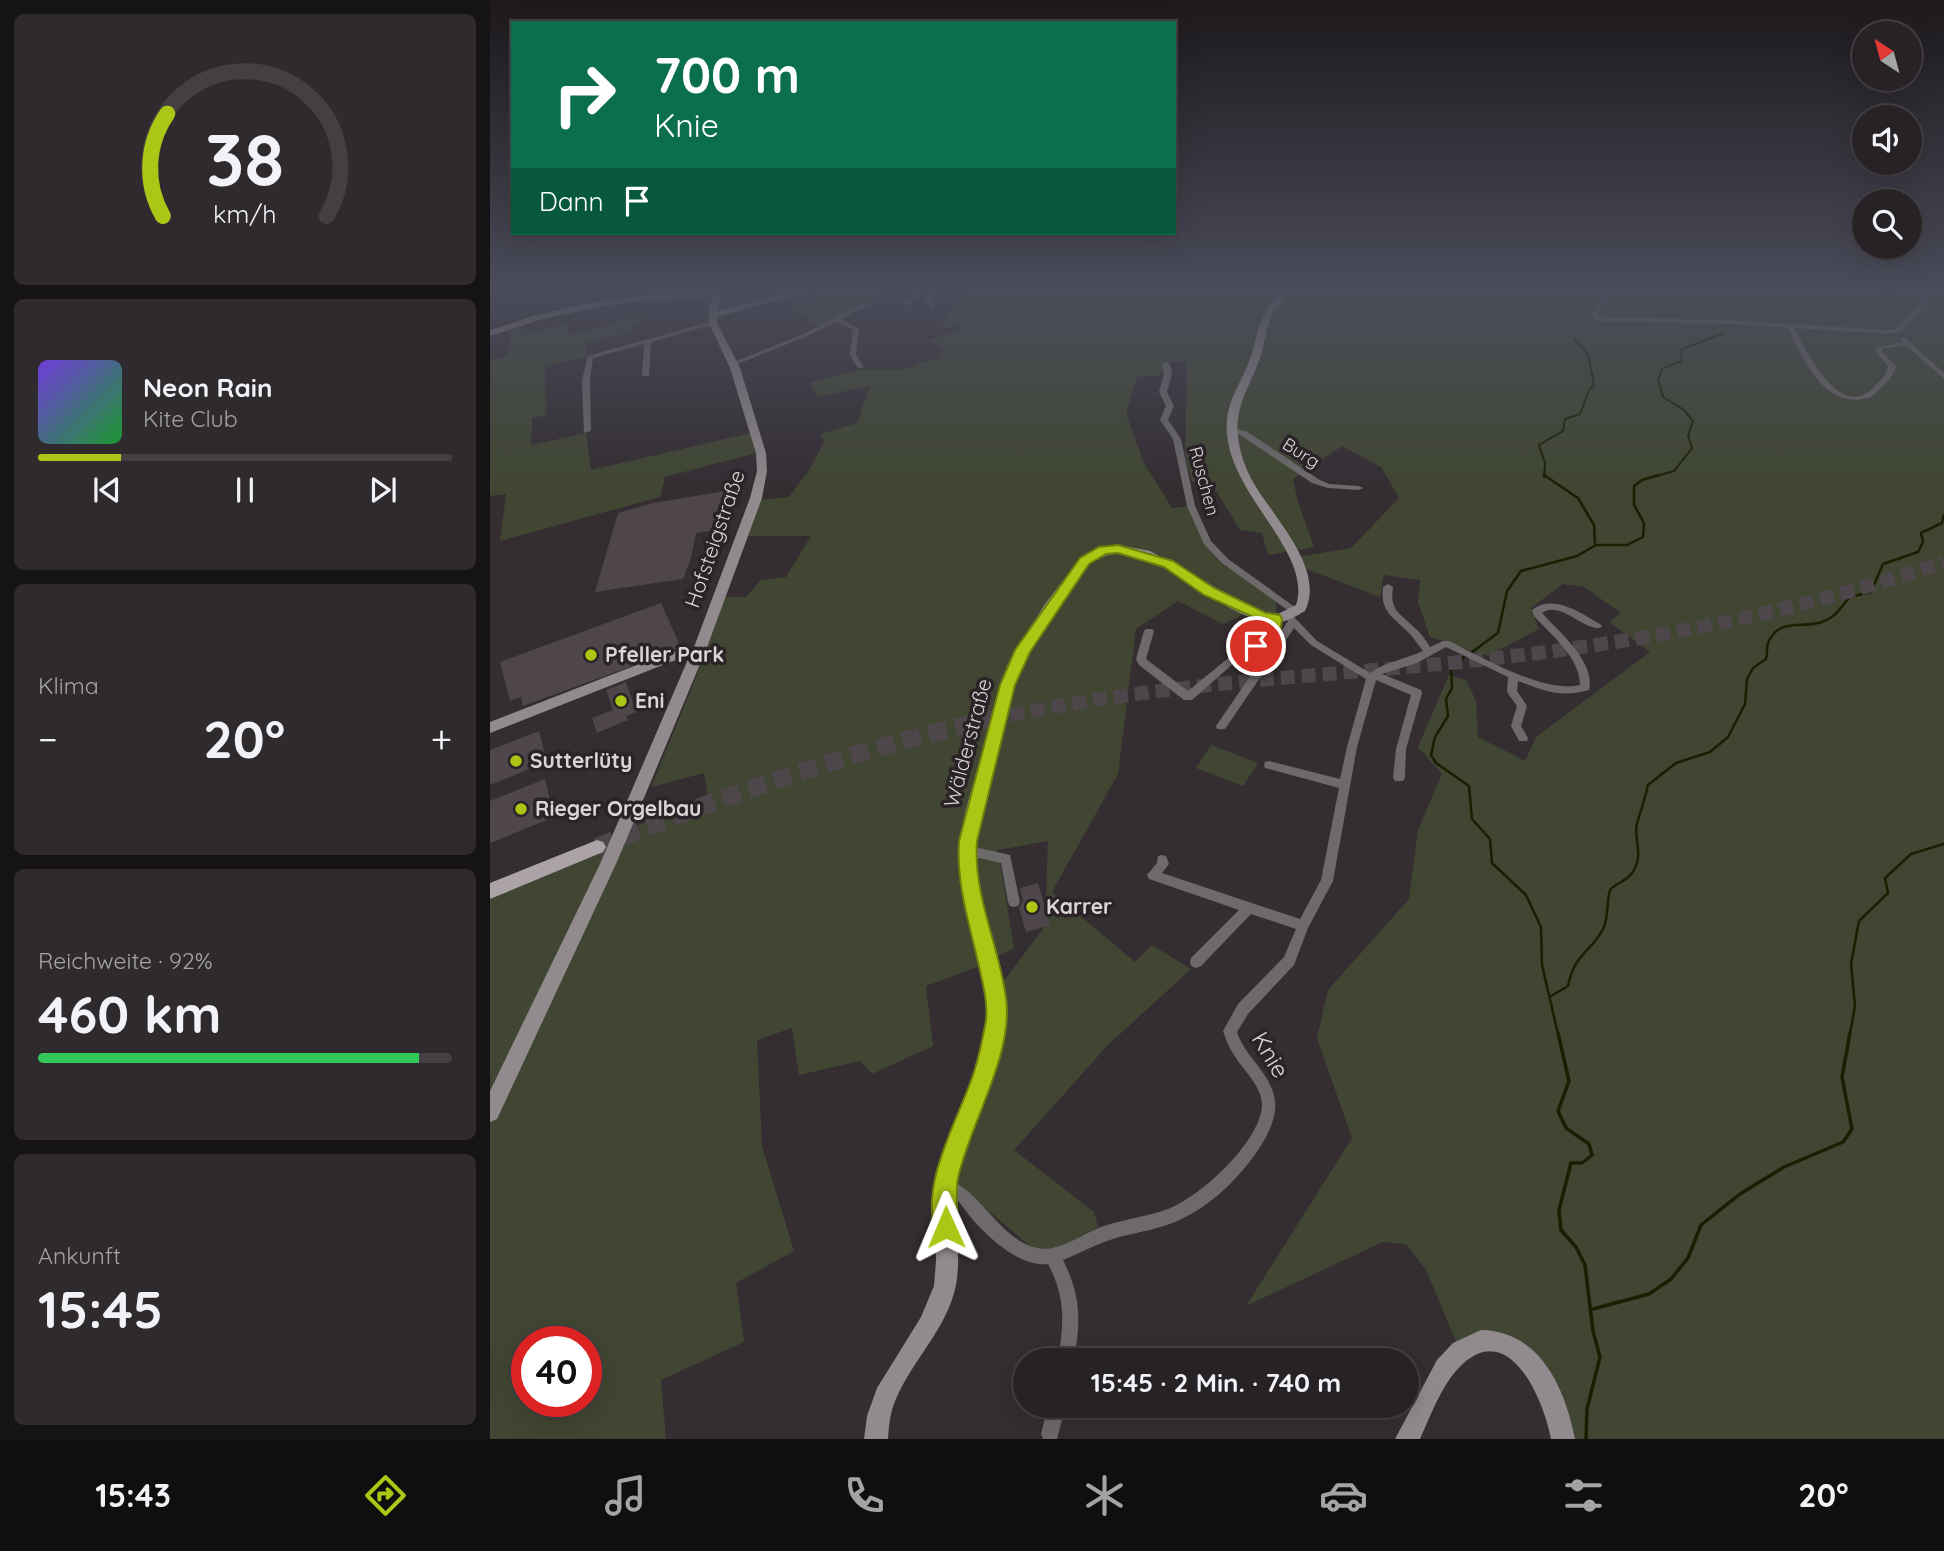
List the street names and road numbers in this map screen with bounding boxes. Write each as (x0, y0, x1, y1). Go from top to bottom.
street label: Burg (1278, 432, 1324, 473)
street label: Ruschen (1184, 444, 1225, 518)
street label: Hofsteigstraße (678, 467, 750, 611)
street label: Wälderstraße (937, 676, 997, 810)
street label: Knie (1245, 1026, 1296, 1083)

